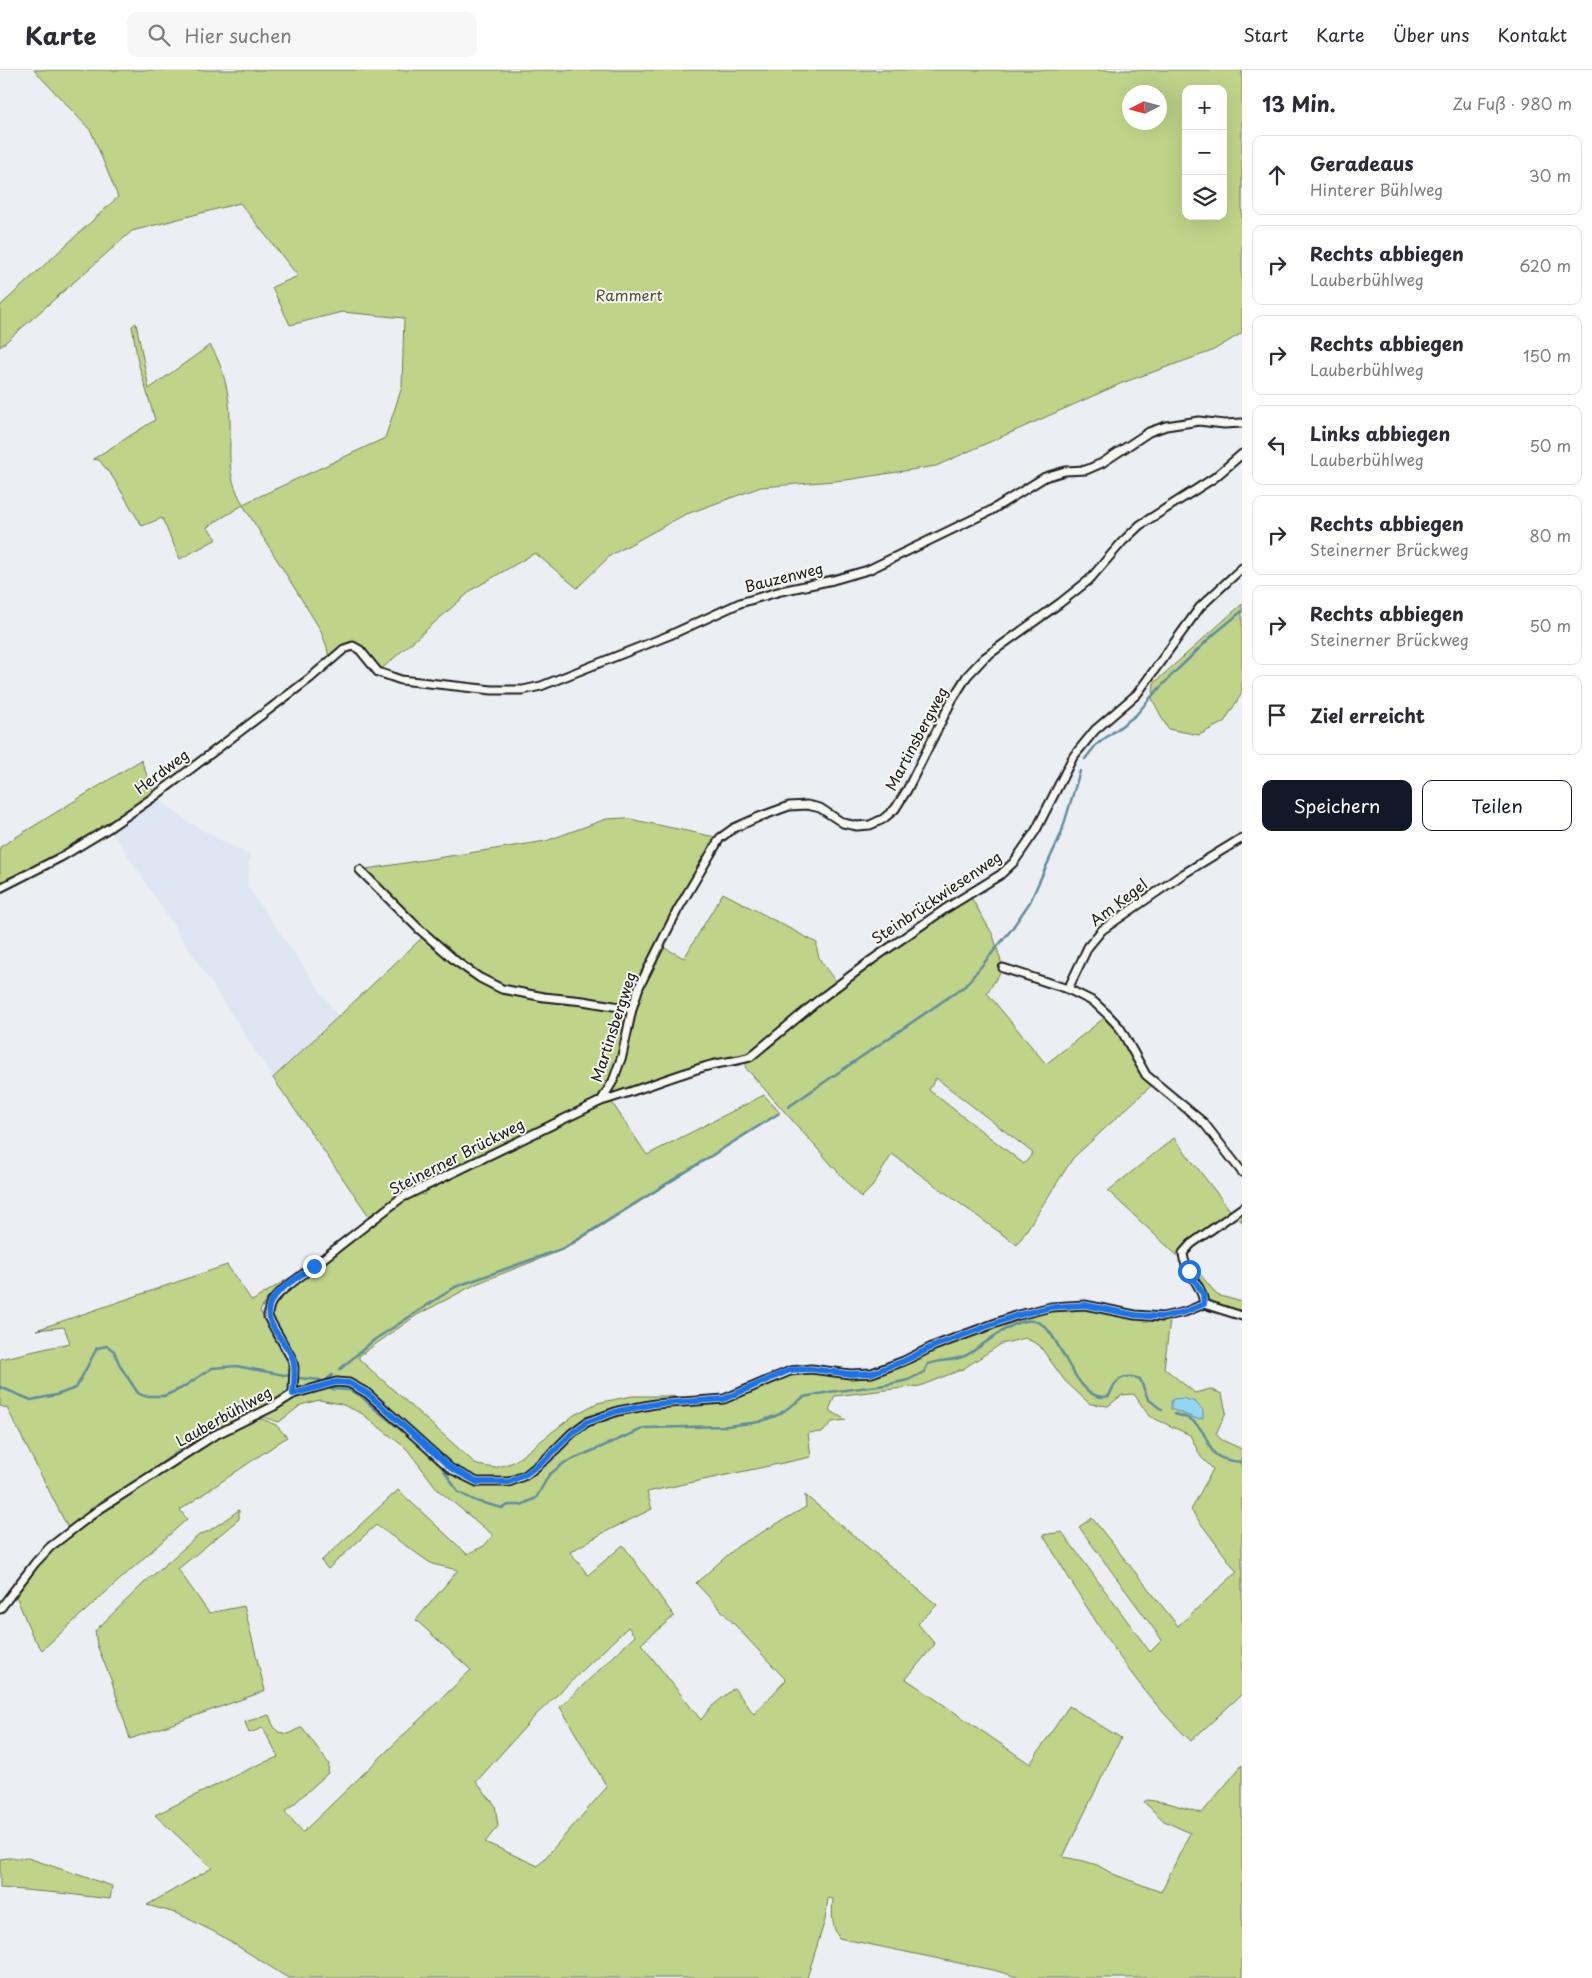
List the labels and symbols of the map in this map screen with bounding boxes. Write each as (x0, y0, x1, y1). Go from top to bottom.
north arrow (1122, 85, 1167, 130)
park label: Rammert (595, 283, 663, 306)
street label: Bauzenweg (742, 556, 825, 597)
street label: Martinsbergweg (879, 682, 953, 794)
street label: Herdweg (129, 743, 193, 799)
street label: Steinbrückwiesenweg (866, 845, 1006, 949)
street label: Am Kegel (1085, 873, 1152, 931)
street label: Martinsbergweg (584, 968, 641, 1085)
street label: Steinerner Brückweg (385, 1112, 528, 1200)
route end (303, 1255, 326, 1278)
route start (1178, 1260, 1201, 1283)
street label: Lauberbühlweg (171, 1380, 276, 1452)

